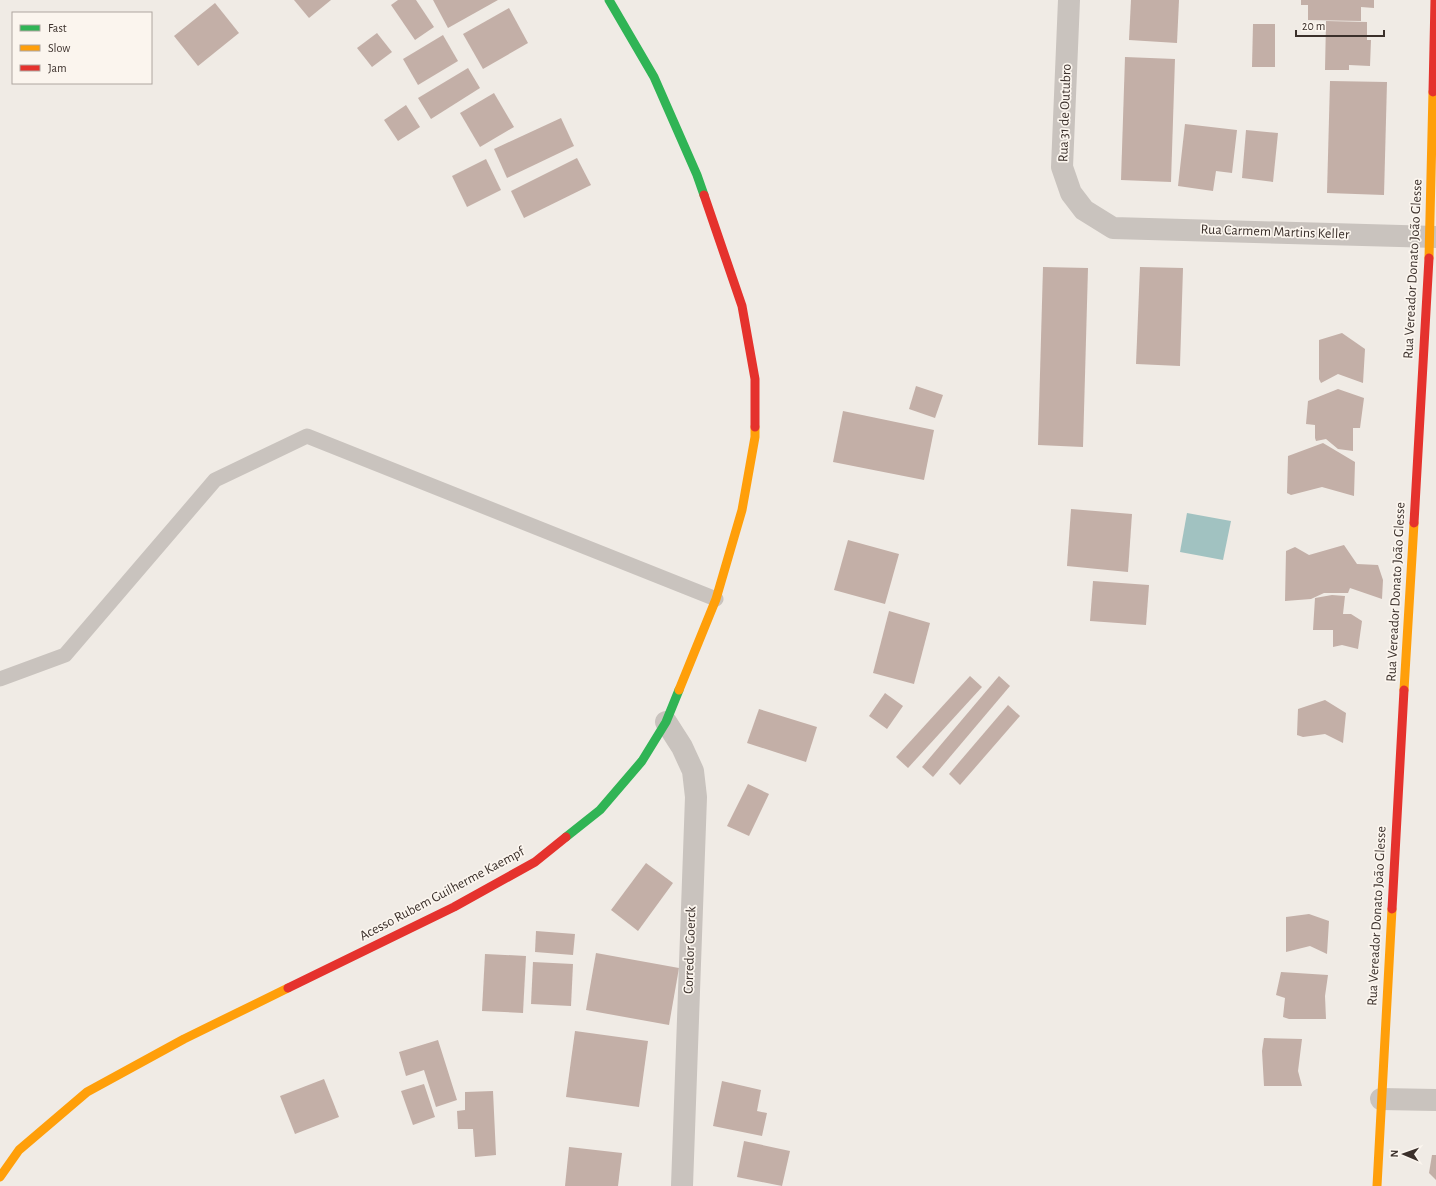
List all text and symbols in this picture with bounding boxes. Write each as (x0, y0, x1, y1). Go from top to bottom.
legend (12, 12, 152, 84)
scale bar (1296, 12, 1384, 38)
text: 20 m (1302, 20, 1325, 32)
text: Fast (48, 22, 67, 34)
text: Slow (48, 42, 70, 54)
text: Jam (48, 62, 67, 74)
street label: Rua 31 de Outubro (1056, 63, 1074, 162)
street label: Rua Vereador Donato João Glesse (1401, 179, 1425, 359)
street label: Rua Carmem Martins Keller (1200, 222, 1350, 242)
street label: Rua Vereador Donato João Glesse (1384, 502, 1408, 682)
street label: Rua Vereador Donato João Glesse (1365, 826, 1389, 1006)
street label: Acesso Rubem Guilherme Kaempf (357, 844, 527, 943)
street label: Corredor Goerck (681, 905, 699, 994)
north arrow (1384, 1134, 1424, 1174)
text: N (1389, 1150, 1400, 1158)

